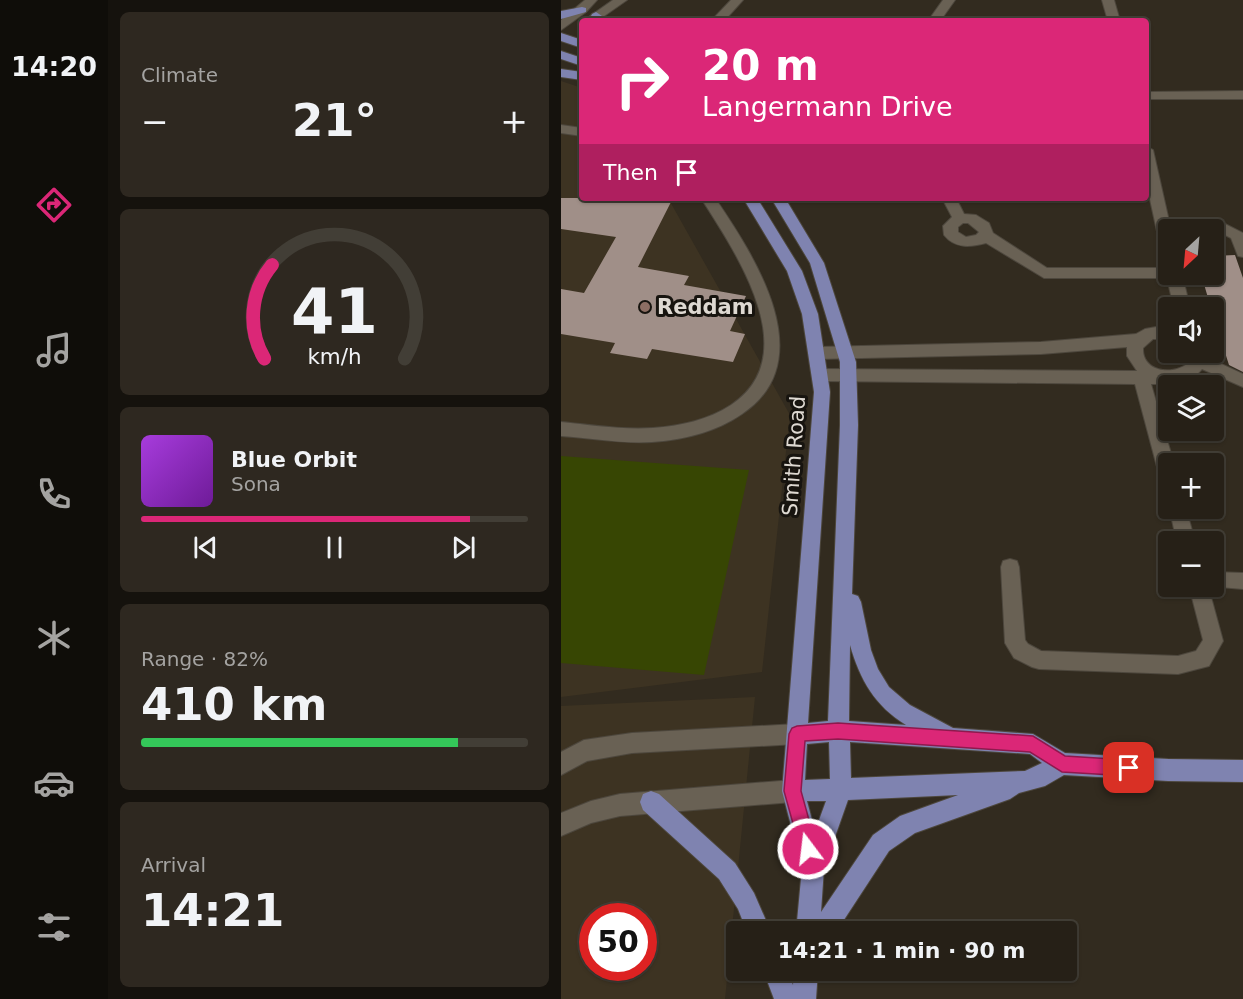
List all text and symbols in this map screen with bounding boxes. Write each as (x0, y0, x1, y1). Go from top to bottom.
text: 20 m (702, 41, 819, 90)
icon: right (603, 42, 681, 120)
text: 14:20 (11, 51, 97, 82)
text: Climate (141, 63, 218, 87)
text: Langermann Drive (702, 91, 953, 122)
text: 21° (292, 94, 377, 147)
text: − (141, 102, 169, 141)
text: + (500, 102, 528, 141)
icon: arrive (670, 156, 703, 189)
text: Then (603, 160, 658, 185)
icon: directions (33, 184, 75, 226)
north arrow (1158, 219, 1224, 285)
map controls (1158, 219, 1224, 597)
text: 41 (291, 275, 378, 348)
place label: Reddam (657, 295, 754, 319)
button: sound (1158, 297, 1224, 363)
marker: Reddam (638, 300, 652, 314)
icon: music (33, 329, 75, 371)
text: km/h (307, 345, 362, 370)
button: layers (1158, 375, 1224, 441)
street label: Smith Road (778, 395, 810, 517)
text: Blue Orbit (231, 447, 357, 472)
button: + (1158, 453, 1224, 519)
text: Sona (231, 472, 281, 496)
icon: phone (33, 473, 75, 515)
icon: previous (189, 531, 222, 564)
icon: pause (318, 531, 351, 564)
icon: next (447, 531, 480, 564)
button: − (1158, 531, 1224, 597)
icon: climate (33, 617, 75, 659)
text: Range · 82% (141, 647, 268, 671)
text: 410 km (141, 678, 327, 731)
pin (1103, 742, 1154, 793)
icon: arrive (1112, 751, 1145, 784)
icon: car (33, 762, 75, 804)
position arrow (776, 817, 840, 881)
text: Arrival (141, 853, 206, 877)
text: 14:21 (141, 884, 284, 937)
speed limit sign: 50 (579, 903, 657, 981)
icon: filters (33, 906, 75, 948)
text: 14:21 · 1 min · 90 m (778, 938, 1025, 963)

